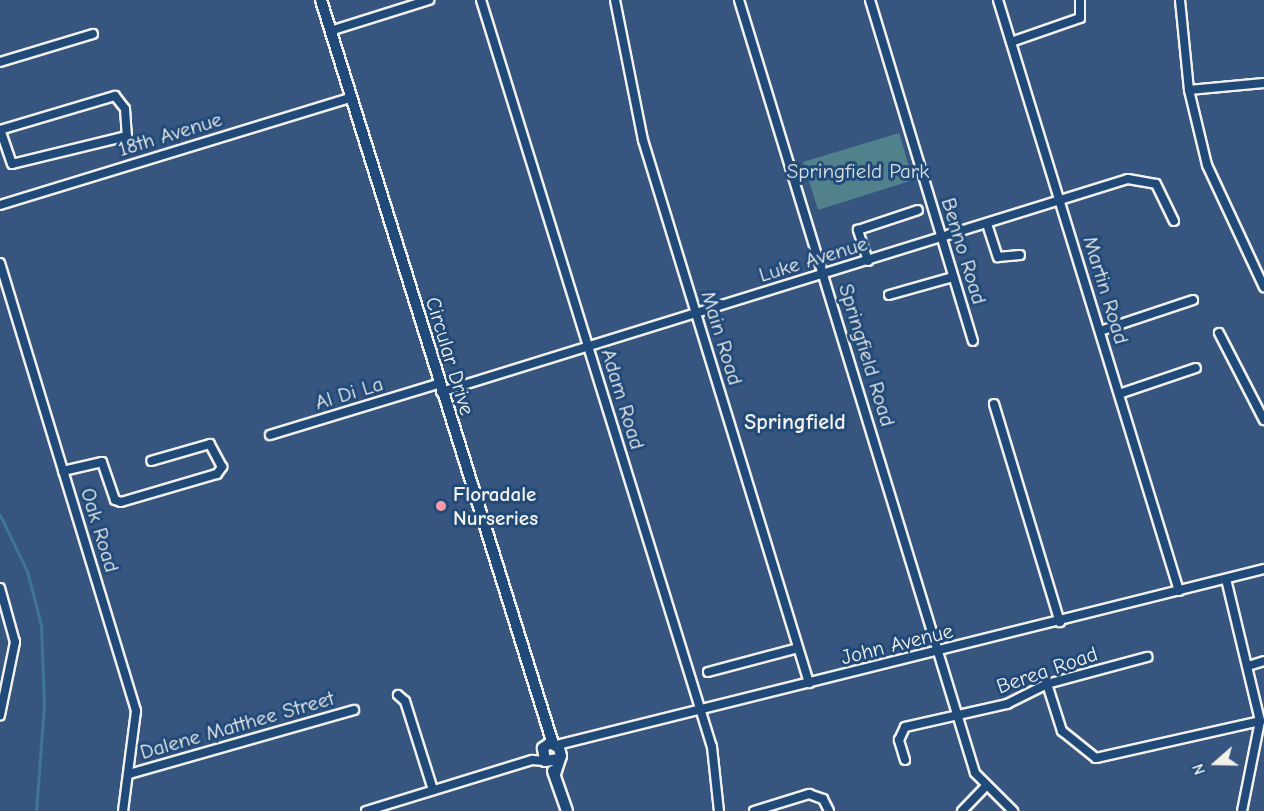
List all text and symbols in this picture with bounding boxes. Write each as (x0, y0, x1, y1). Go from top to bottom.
street label: 18th Avenue (115, 106, 225, 162)
park label: Springfield Park (787, 158, 929, 184)
street label: Benno Road (936, 195, 992, 307)
street label: Luke Avenue (756, 231, 870, 287)
street label: Martin Road (1078, 233, 1134, 347)
street label: Springfield Road (833, 281, 901, 429)
street label: Main Road (696, 288, 748, 388)
street label: Circular Drive (420, 294, 480, 418)
street label: Adam Road (596, 346, 650, 452)
street label: Al Di La (312, 371, 386, 415)
district label: Springfield (744, 410, 846, 436)
place label: Floradale Nurseries (453, 481, 538, 531)
street label: Oak Road (75, 485, 125, 575)
marker: Floradale Nurseries (434, 499, 448, 513)
street label: John Avenue (838, 618, 956, 670)
street label: Berea Road (993, 641, 1101, 699)
street label: Dalene Matthee Street (137, 685, 337, 765)
north arrow (1186, 733, 1246, 793)
text: N (1189, 761, 1209, 777)

